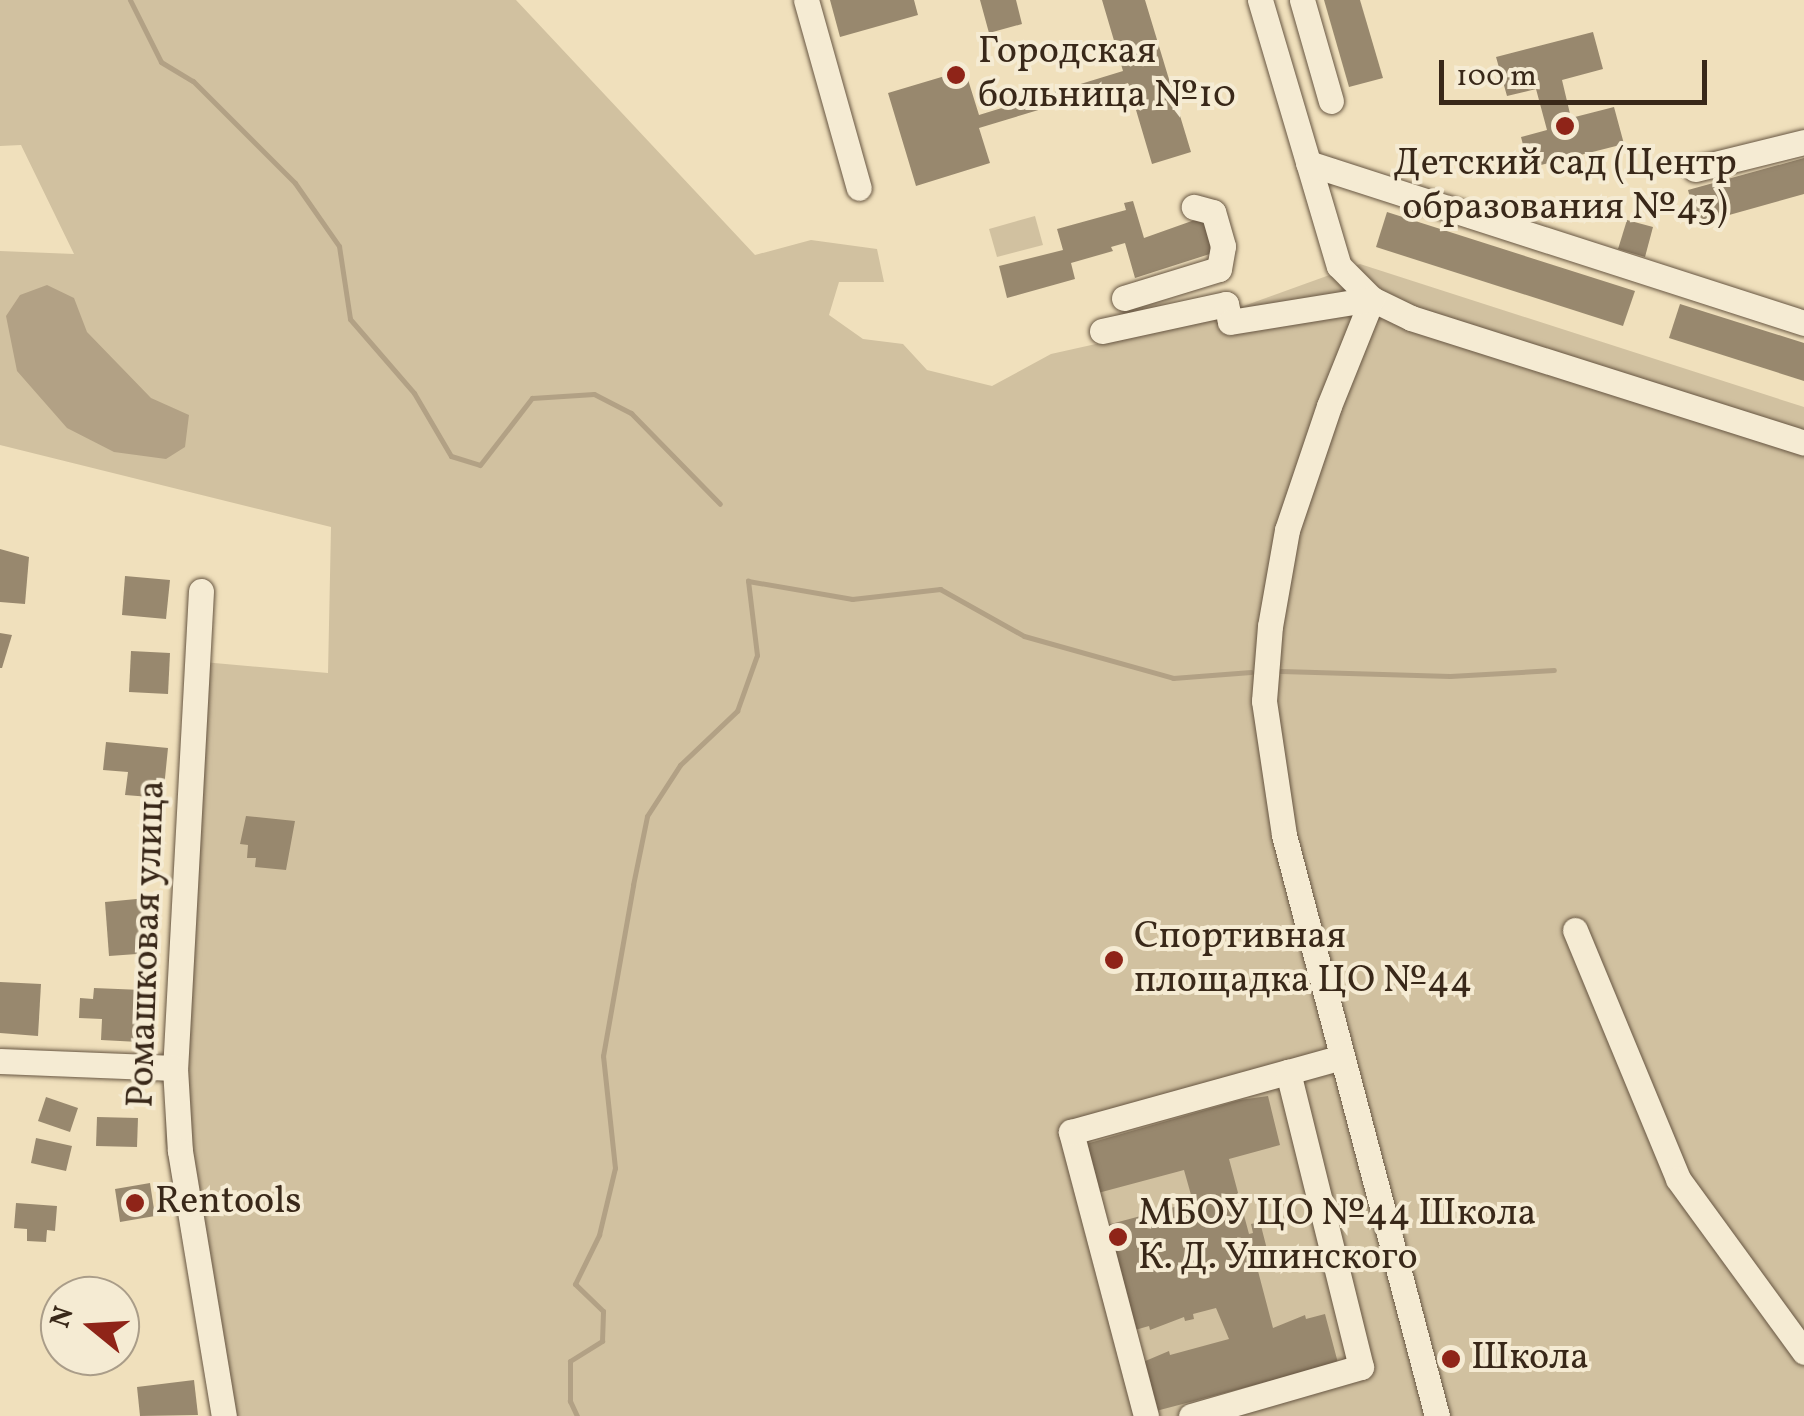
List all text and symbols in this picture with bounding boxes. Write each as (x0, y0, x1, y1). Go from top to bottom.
place label: Городская больница №10 (978, 30, 1236, 120)
scale bar (1444, 40, 1712, 102)
text: 100 m (1456, 56, 1537, 98)
marker: Городская больница №10 (943, 62, 969, 88)
marker: Детский сад (Центр образования №43) (1554, 115, 1576, 137)
place label: Детский сад (Центр образования №43) (1393, 142, 1737, 232)
street label: Ромашковая улица (119, 779, 177, 1109)
place label: Спортивная площадка ЦО №44 (1134, 915, 1472, 1004)
marker: Спортивная площадка ЦО №44 (1103, 949, 1125, 971)
place label: Rentools (155, 1180, 302, 1226)
marker: Rentools (124, 1192, 146, 1214)
place label: МБОУ ЦО №44 Школа К. Д. Ушинского (1138, 1192, 1537, 1282)
marker: МБОУ ЦО №44 Школа К. Д. Ушинского (1107, 1226, 1129, 1248)
north arrow (40, 1276, 140, 1376)
text: N (41, 1302, 85, 1333)
place label: Школа (1471, 1336, 1589, 1382)
marker: Школа (1440, 1348, 1462, 1370)

